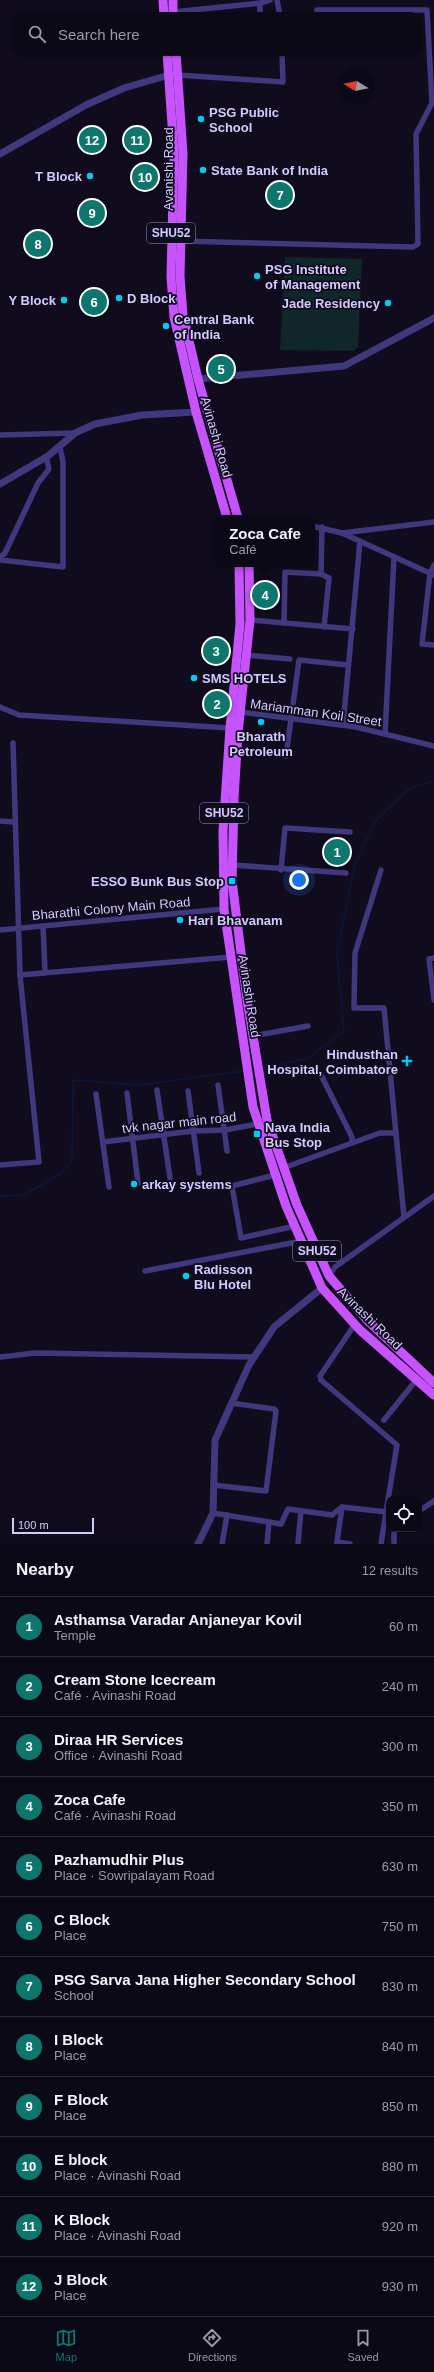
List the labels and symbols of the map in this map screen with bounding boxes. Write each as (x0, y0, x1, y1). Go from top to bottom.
north arrow (338, 68, 374, 104)
place label: PSG Public School (209, 105, 279, 135)
marker: PSG Public School (196, 114, 206, 124)
pin: 12 (79, 125, 105, 155)
pin: 11 (124, 125, 150, 155)
street label: Avanishi Road (161, 127, 176, 211)
pin: 10 (132, 162, 158, 192)
place label: State Bank of India (211, 163, 329, 178)
marker: State Bank of India (198, 165, 208, 175)
place label: T Block (35, 169, 83, 184)
marker: T Block (85, 171, 95, 181)
pin: 7 (267, 180, 293, 210)
pin: 9 (79, 198, 105, 228)
road number: SHU52 (147, 223, 195, 243)
pin: 8 (25, 229, 51, 259)
place label: PSG Institute of Management (265, 262, 361, 292)
marker: PSG Institute of Management (252, 271, 262, 281)
pin: 6 (81, 287, 107, 317)
place label: D Block (127, 291, 176, 306)
place label: Y Block (9, 293, 57, 308)
marker: D Block (114, 293, 124, 303)
marker: Y Block (59, 295, 69, 305)
place label: Jade Residency (282, 296, 381, 311)
marker: Jade Residency (383, 298, 393, 308)
place label: Central Bank of India (174, 312, 255, 342)
marker: Central Bank of India (161, 321, 171, 331)
pin: 5 (208, 354, 234, 384)
street label: Avinashi Road (198, 395, 235, 479)
pin: 4 (252, 580, 278, 610)
pin: 3 (203, 636, 229, 666)
place label: SMS HOTELS (202, 671, 287, 686)
marker: SMS HOTELS (189, 673, 199, 683)
pin: 2 (204, 689, 230, 719)
street label: Mariamman Koil Street (249, 696, 383, 729)
marker: Bharath Petroleum (256, 717, 266, 727)
place label: Bharath Petroleum (229, 729, 293, 759)
road number: SHU52 (200, 803, 248, 823)
pin: 1 (324, 837, 350, 867)
your location (289, 870, 309, 890)
place label: ESSO Bunk Bus Stop (91, 874, 224, 889)
marker: ESSO Bunk Bus Stop (227, 876, 237, 886)
street label: Bharathi Colony Main Road (31, 894, 191, 923)
place label: Hari Bhavanam (188, 913, 283, 928)
marker: Hari Bhavanam (175, 915, 185, 925)
street label: Avinashi Road (236, 954, 263, 1039)
place label: Hindusthan Hospital, Coimbatore (267, 1047, 398, 1077)
marker: Hindusthan Hospital, Coimbatore (401, 1055, 413, 1067)
street label: tvk nagar main road (121, 1109, 237, 1136)
place label: Nava India Bus Stop (265, 1120, 331, 1150)
marker: Nava India Bus Stop (252, 1129, 262, 1139)
place label: arkay systems (142, 1177, 232, 1192)
marker: arkay systems (129, 1179, 139, 1189)
road number: SHU52 (293, 1241, 341, 1261)
place label: Radisson Blu Hotel (194, 1262, 253, 1292)
marker: Radisson Blu Hotel (181, 1271, 191, 1281)
street label: Avinashi Road (334, 1284, 405, 1353)
scale bar (12, 1516, 94, 1535)

